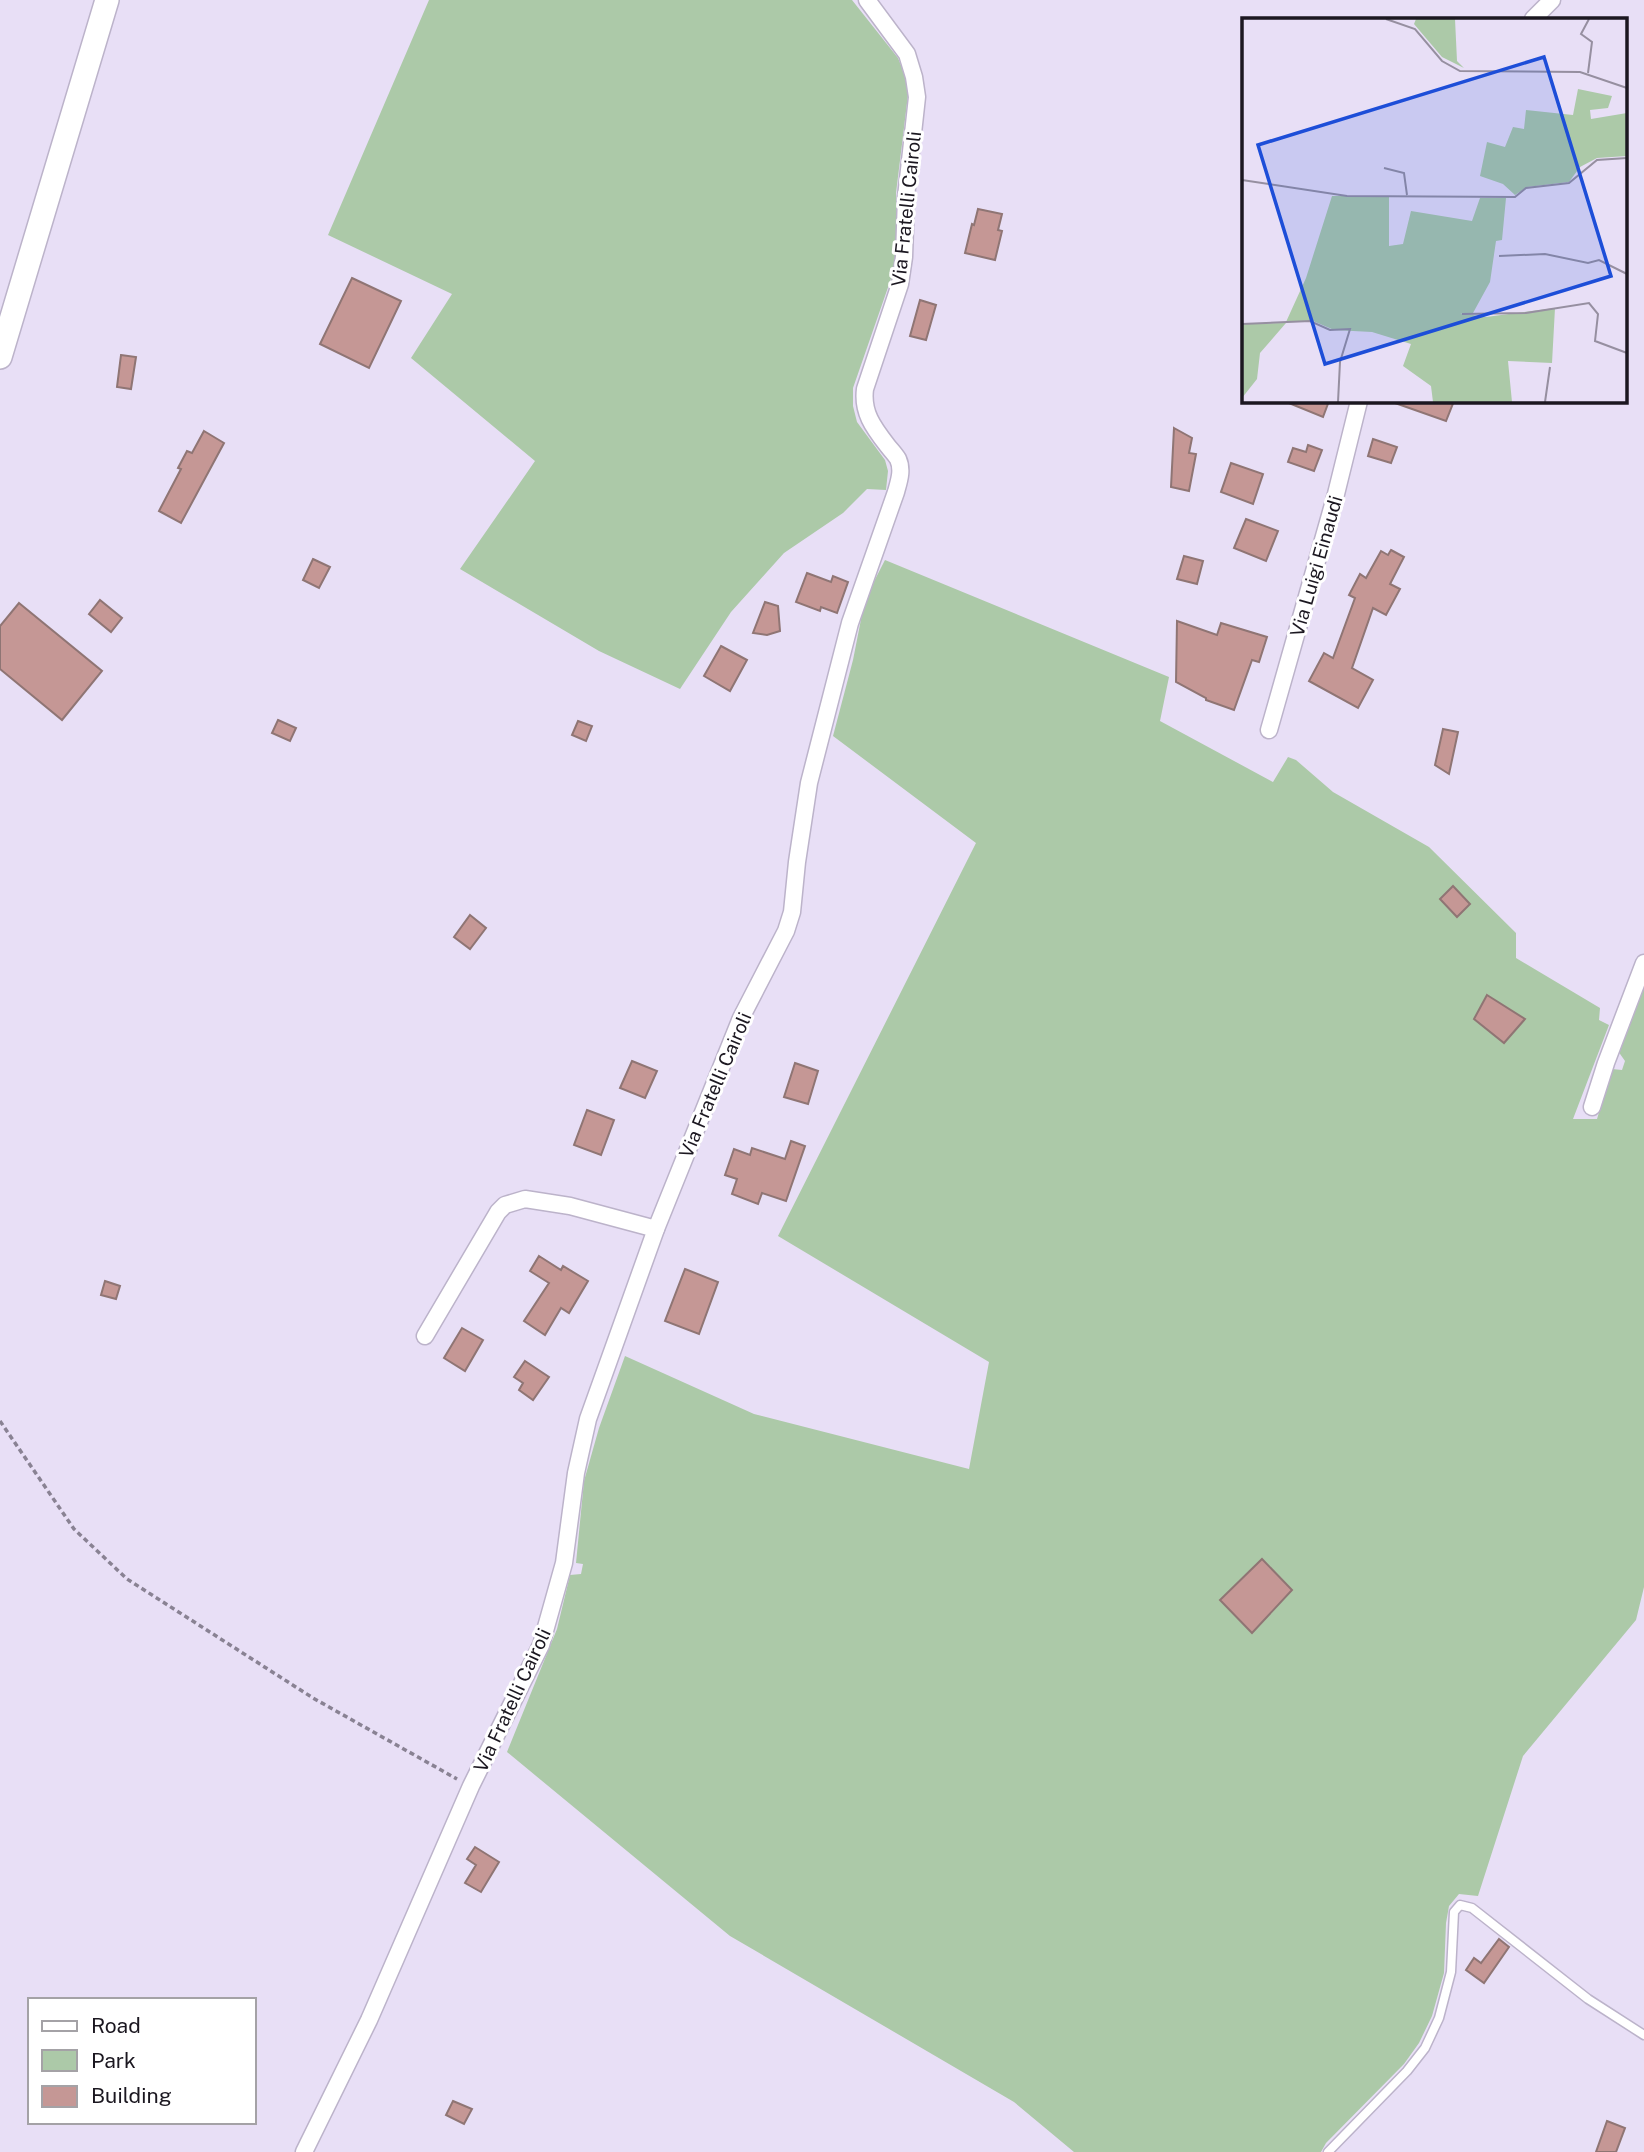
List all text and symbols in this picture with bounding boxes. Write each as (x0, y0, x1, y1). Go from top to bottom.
inset map (1242, 18, 1626, 402)
street label: Via Fratelli Cairoli (887, 130, 925, 288)
street label: Via Luigi Einaudi (1285, 493, 1347, 639)
street label: Via Fratelli Cairoli (674, 1009, 756, 1161)
street label: Via Fratelli Cairoli (469, 1625, 555, 1775)
legend (28, 1998, 256, 2124)
text: Road (91, 2013, 141, 2038)
text: Park (91, 2048, 136, 2073)
text: Building (91, 2083, 172, 2108)

